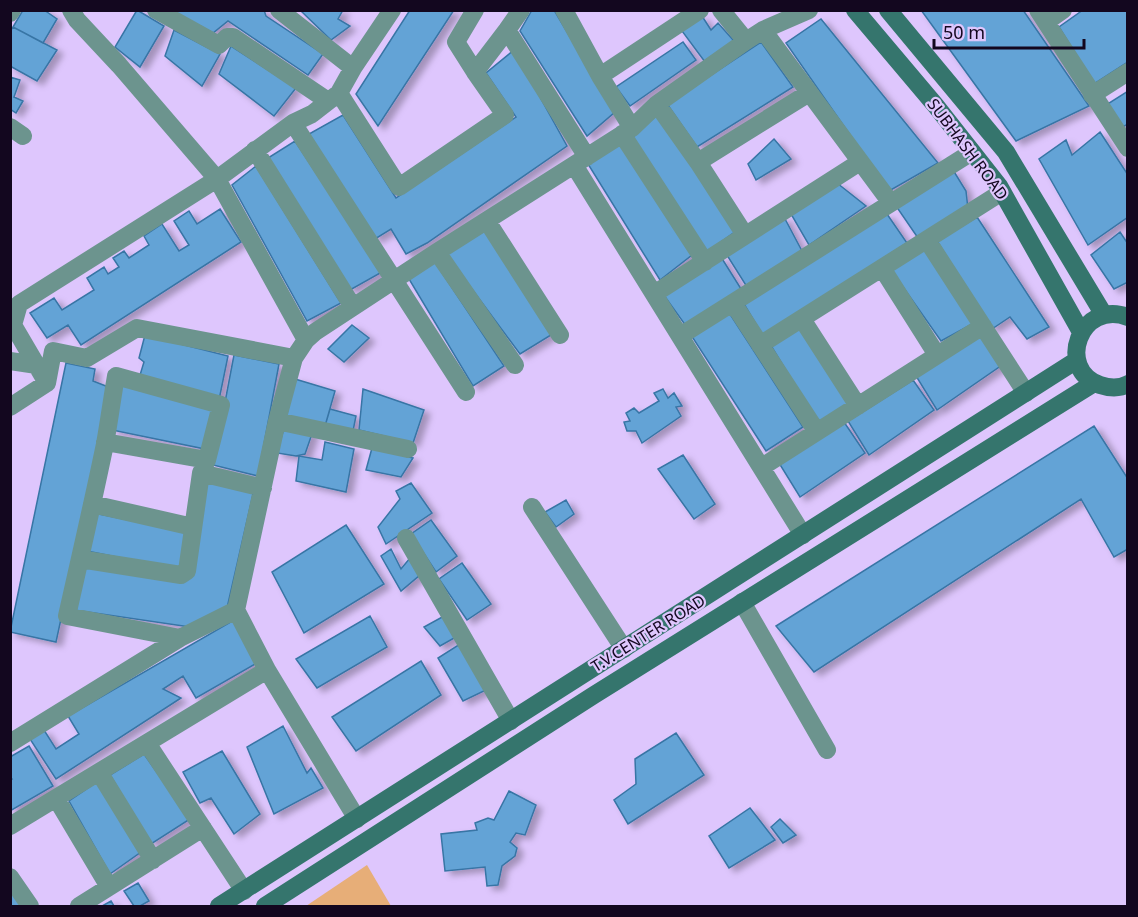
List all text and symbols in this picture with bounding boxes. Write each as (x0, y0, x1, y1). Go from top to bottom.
scale bar (934, 12, 1084, 50)
text: 50 m (943, 20, 985, 44)
street label: SUBHASH ROAD (923, 94, 1013, 204)
street label: T.V.CENTER ROAD (587, 589, 709, 677)

